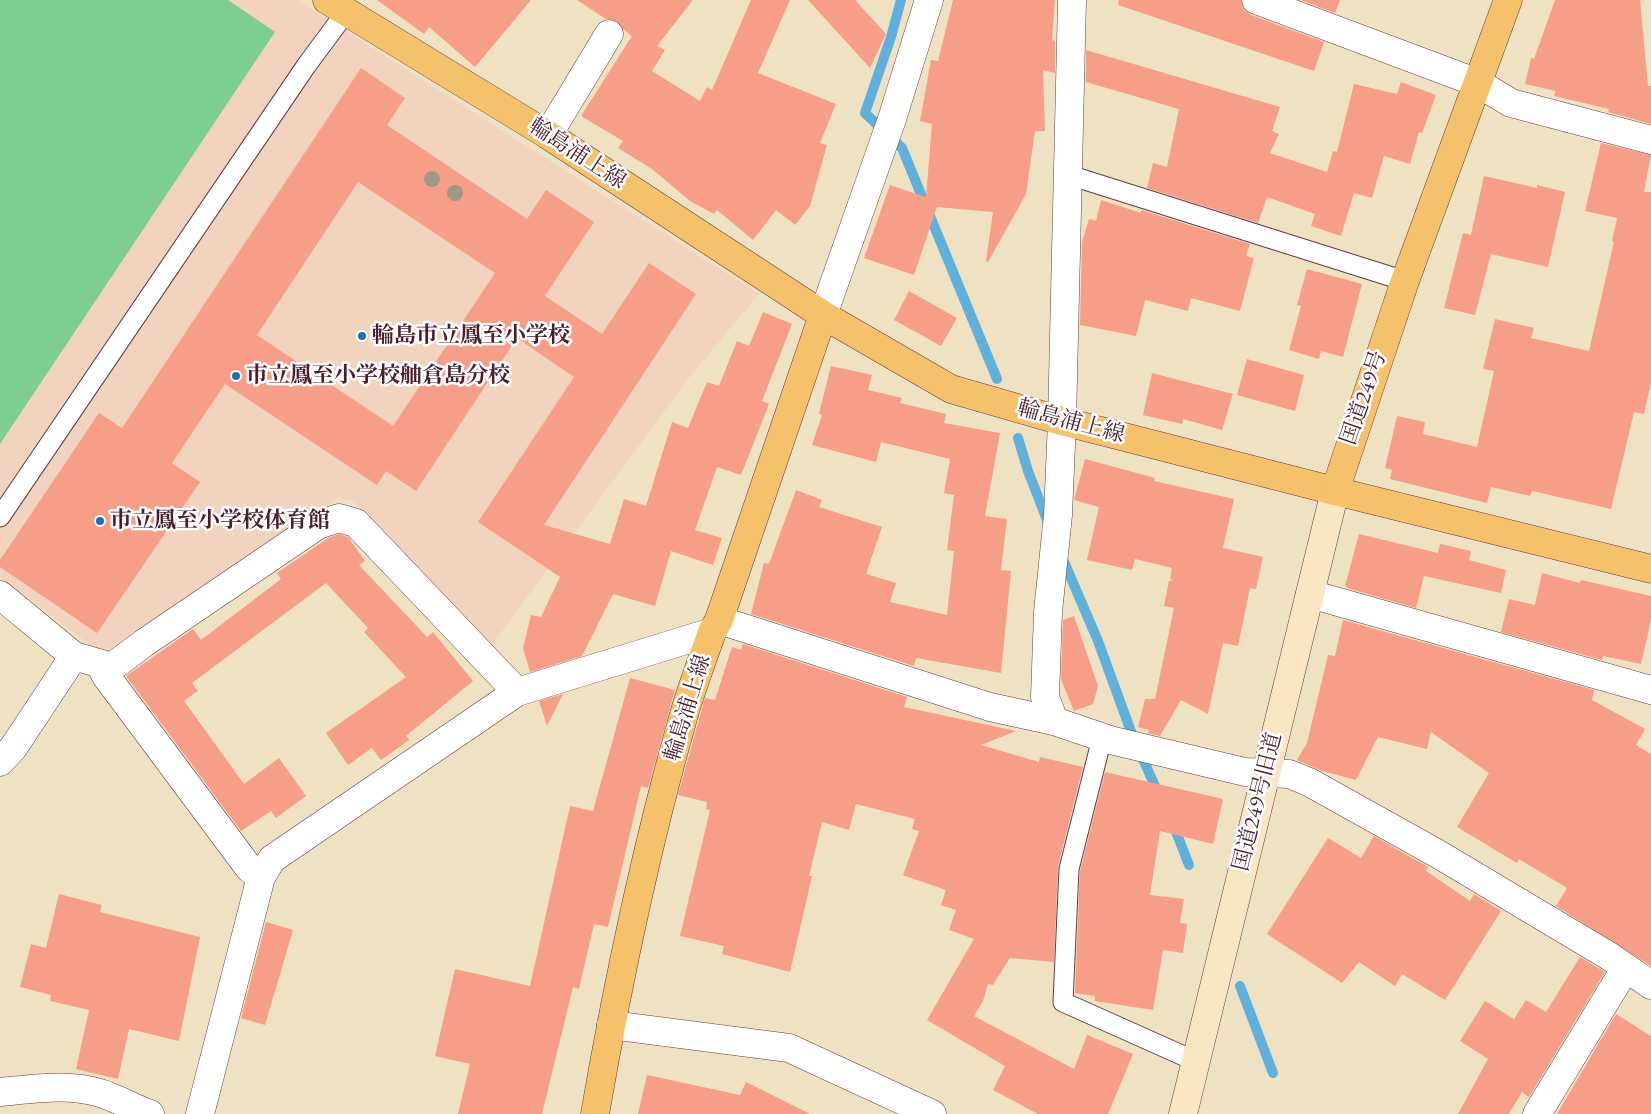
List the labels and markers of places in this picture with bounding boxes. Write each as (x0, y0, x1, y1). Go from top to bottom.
place label: 輪島市立鳳至小学校 (372, 323, 570, 349)
marker: 輪島市立鳳至小学校 (356, 330, 368, 342)
place label: 市立鳳至小学校舳倉島分校 (246, 363, 510, 389)
marker: 市立鳳至小学校舳倉島分校 (230, 370, 242, 382)
place label: 市立鳳至小学校体育館 (110, 508, 330, 534)
marker: 市立鳳至小学校体育館 (94, 515, 106, 527)

